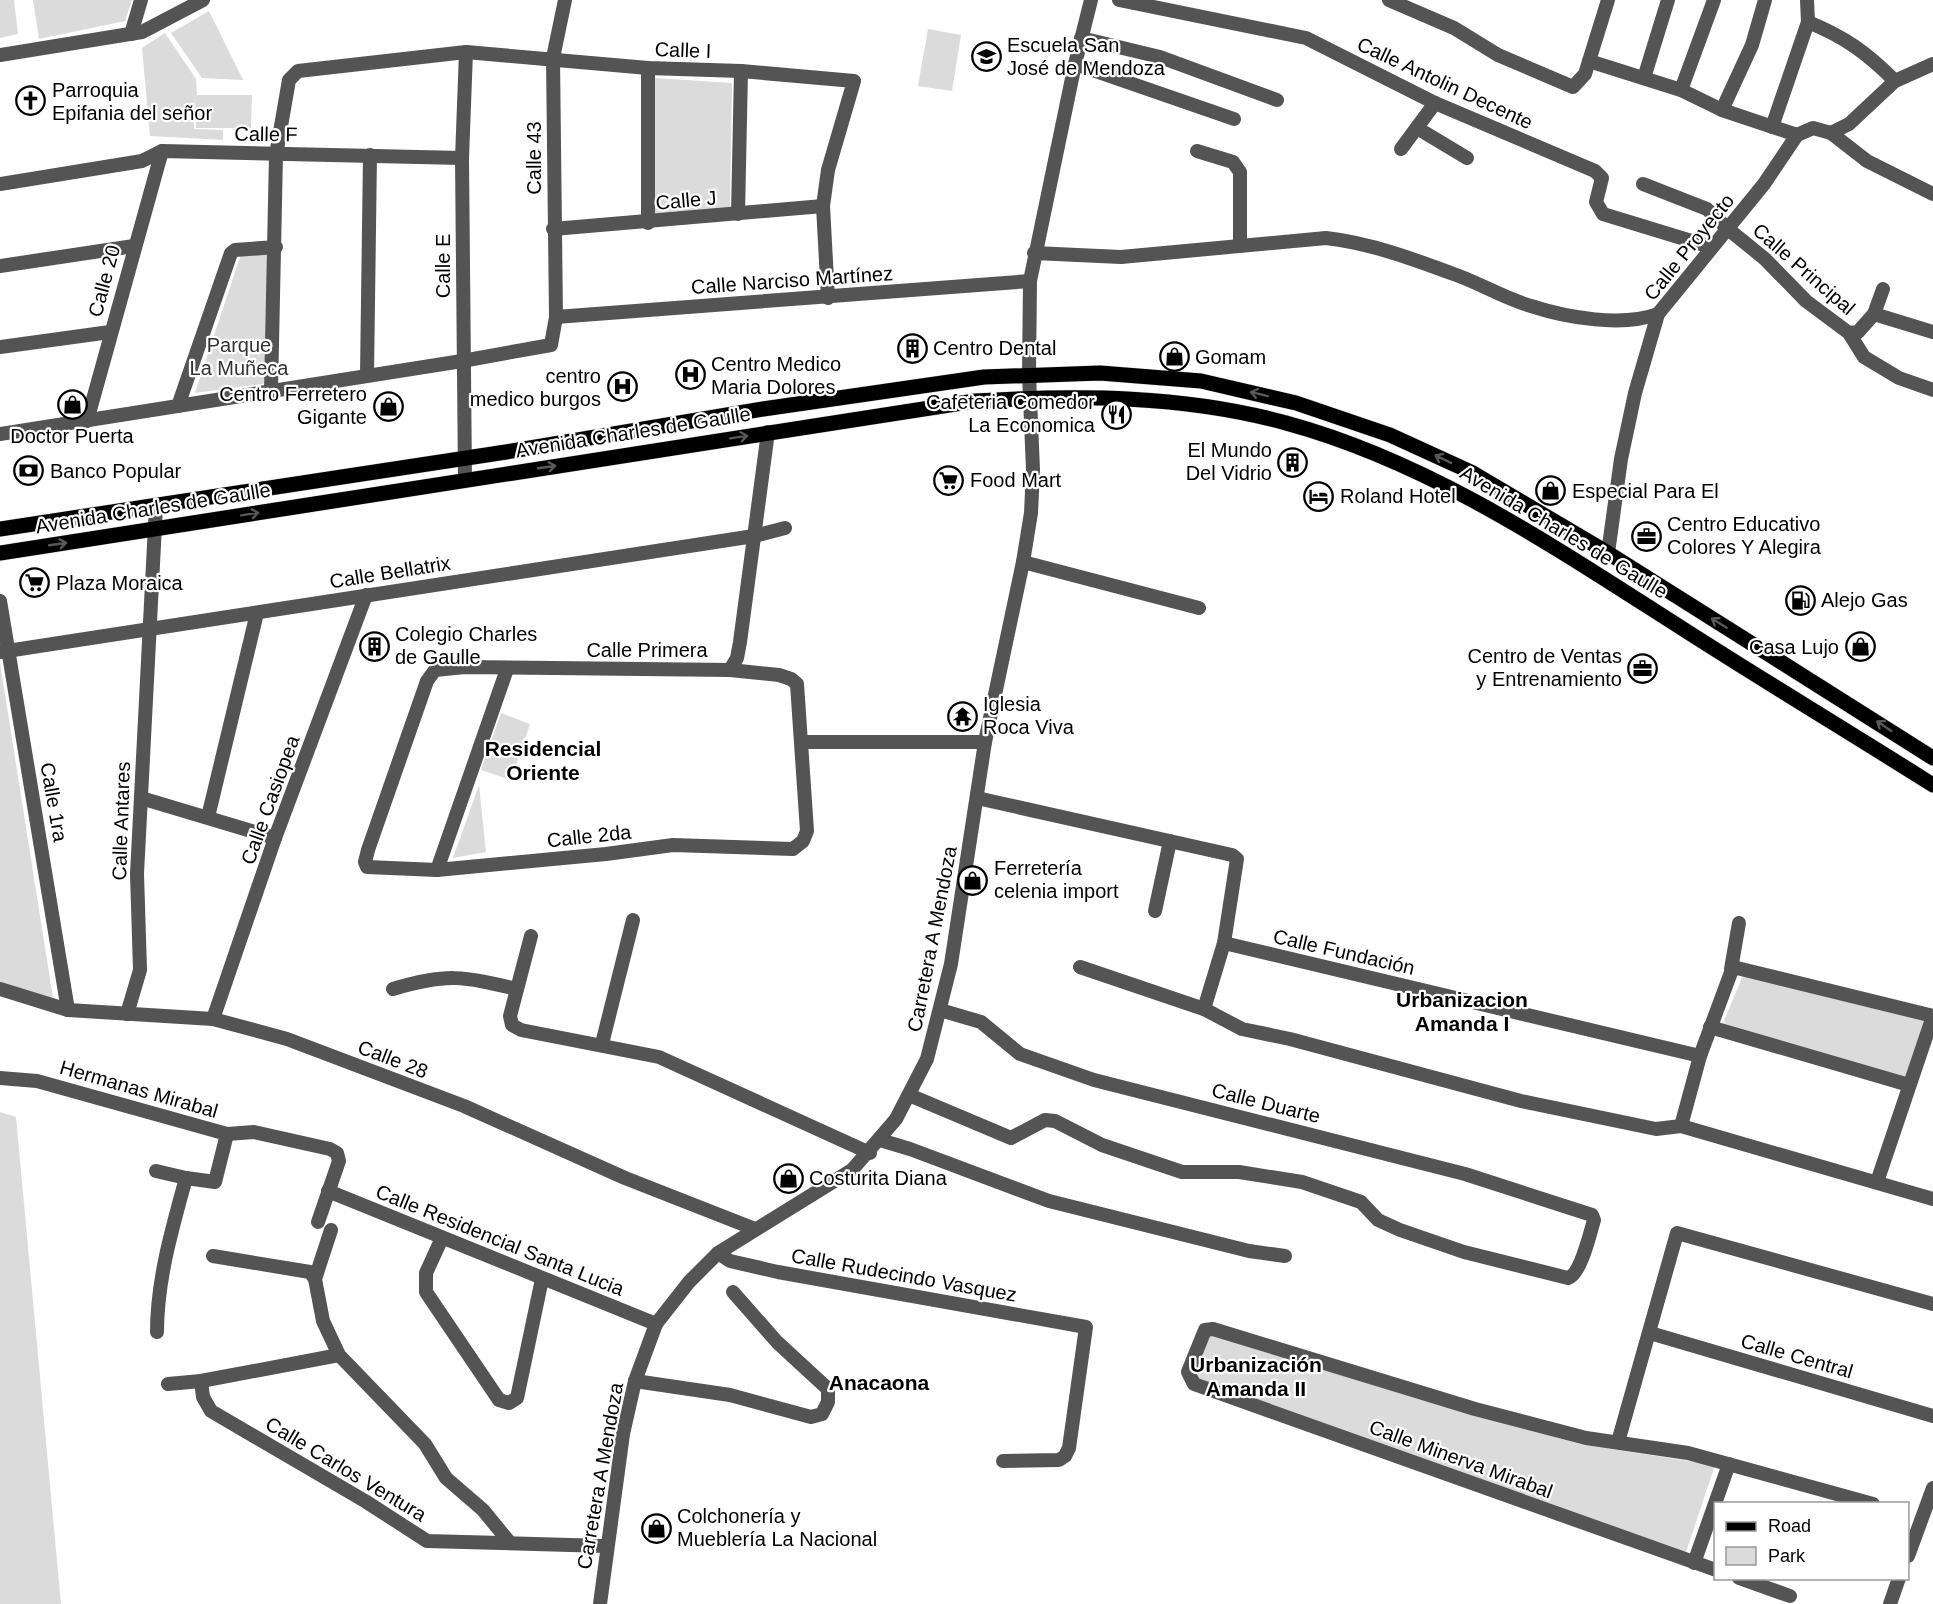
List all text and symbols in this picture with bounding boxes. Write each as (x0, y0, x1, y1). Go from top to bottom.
street label: Calle Antolin Decente (1354, 33, 1536, 133)
place label: Escuela San José de Mendoza (1007, 34, 1166, 79)
street label: Calle I (654, 38, 712, 62)
school or university icon: Escuela San José de Mendoza (970, 40, 1002, 72)
place label: Parroquia Epifania del señor (52, 79, 212, 124)
church icon: Parroquia Epifania del señor (15, 85, 47, 117)
street label: Calle 43 (523, 121, 545, 195)
street label: Calle F (234, 122, 298, 146)
street label: Calle J (655, 186, 717, 214)
street label: Calle Proyecto (1640, 190, 1738, 304)
street label: Calle Principal (1749, 219, 1859, 319)
street label: Calle E (432, 234, 454, 298)
street label: Calle 20 (84, 243, 124, 319)
street label: Calle Narciso Martínez (690, 262, 894, 298)
building icon: Centro Dental (896, 332, 928, 364)
park label: Parque La Muñeca (190, 334, 289, 379)
place label: Centro Dental (933, 337, 1056, 359)
shop icon: Gomam (1158, 341, 1190, 373)
place label: Gomam (1195, 346, 1266, 368)
place label: Centro Medico Maria Dolores (711, 353, 841, 398)
hospital icon: Centro Medico Maria Dolores (674, 359, 706, 391)
place label: centro medico burgos (470, 365, 601, 410)
hospital icon: centro medico burgos (606, 371, 638, 403)
place label: Centro Ferretero Gigante (219, 383, 367, 428)
one-way arrow (1250, 388, 1269, 399)
shop icon: Doctor Puerta (56, 389, 88, 421)
shop icon: Centro Ferretero Gigante (372, 390, 404, 422)
place label: Cafeteria Comedor La Economica (926, 391, 1096, 436)
restaurant icon: Cafeteria Comedor La Economica (1100, 398, 1132, 430)
street label: Avenida Charles de Gaulle (514, 403, 752, 461)
place label: Doctor Puerta (10, 425, 135, 447)
one-way arrow (729, 431, 749, 442)
place label: El Mundo Del Vidrio (1186, 439, 1272, 484)
building icon: El Mundo Del Vidrio (1277, 446, 1309, 478)
one-way arrow (1434, 452, 1452, 464)
bank icon: Banco Popular (13, 455, 45, 487)
place label: Banco Popular (50, 460, 182, 482)
one-way arrow (536, 461, 556, 472)
street label: Avenida Charles de Gaulle (1457, 461, 1671, 603)
supermarket icon: Food Mart (933, 464, 965, 496)
place label: Food Mart (970, 469, 1062, 491)
shop icon: Especial Para El (1535, 475, 1567, 507)
street label: Avenida Charles de Gaulle (34, 479, 272, 537)
hotel icon: Roland Hotel (1303, 480, 1335, 512)
place label: Especial Para El (1572, 480, 1719, 502)
place label: Roland Hotel (1340, 485, 1456, 507)
one-way arrow (240, 508, 260, 519)
place label: Centro Educativo Colores Y Alegira (1667, 513, 1822, 558)
office icon: Centro Educativo Colores Y Alegira (1630, 520, 1662, 552)
one-way arrow (47, 539, 67, 550)
street label: Calle Bellatrix (328, 552, 452, 592)
supermarket icon: Plaza Moraica (19, 567, 51, 599)
place label: Plaza Moraica (56, 572, 184, 594)
fuel station icon: Alejo Gas (1784, 584, 1816, 616)
place label: Alejo Gas (1821, 589, 1908, 611)
one-way arrow (1711, 616, 1728, 628)
place label: Colegio Charles de Gaulle (395, 623, 537, 668)
building icon: Colegio Charles de Gaulle (358, 630, 390, 662)
shop icon: Casa Lujo (1844, 631, 1876, 663)
place label: Casa Lujo (1749, 636, 1839, 658)
street label: Calle Primera (586, 639, 708, 661)
place label: Centro de Ventas y Entrenamiento (1467, 645, 1622, 690)
office icon: Centro de Ventas y Entrenamiento (1627, 652, 1659, 684)
place label: Iglesia Roca Viva (983, 693, 1075, 738)
temple icon: Iglesia Roca Viva (946, 700, 978, 732)
one-way arrow (1876, 719, 1893, 732)
street label: Calle Casiopea (236, 732, 304, 867)
district label: Residencial Oriente (485, 737, 601, 784)
street label: Calle 1ra (36, 761, 72, 844)
street label: Calle Antares (108, 761, 134, 881)
street label: Calle 2da (546, 821, 633, 851)
street label: Carretera A Mendoza (903, 843, 961, 1034)
place label: Ferretería celenia import (994, 857, 1119, 902)
shop icon: Ferretería celenia import (957, 864, 989, 896)
street label: Calle Fundación (1271, 925, 1417, 979)
district label: Urbanizacion Amanda I (1396, 988, 1528, 1035)
street label: Calle 28 (355, 1036, 431, 1082)
street label: Hermanas Mirabal (57, 1056, 221, 1122)
street label: Calle Duarte (1209, 1079, 1323, 1127)
shop icon: Costurita Diana (772, 1162, 804, 1194)
place label: Costurita Diana (809, 1167, 948, 1189)
street label: Calle Residencial Santa Lucia (373, 1180, 628, 1300)
street label: Calle Rudecindo Vasquez (789, 1244, 1019, 1306)
street label: Calle Central (1738, 1329, 1856, 1383)
district label: Urbanización Amanda II (1190, 1353, 1322, 1400)
district label: Anacaona (829, 1371, 929, 1394)
street label: Carretera A Mendoza (573, 1380, 627, 1571)
street label: Calle Carlos Ventura (262, 1412, 431, 1526)
street label: Calle Minerva Mirabal (1366, 1416, 1556, 1502)
legend (1714, 1502, 1909, 1580)
place label: Colchonería y Mueblería La Nacional (677, 1505, 877, 1550)
shop icon: Colchonería y Mueblería La Nacional (640, 1512, 672, 1544)
text: Road (1768, 1516, 1811, 1536)
text: Park (1768, 1546, 1806, 1566)

